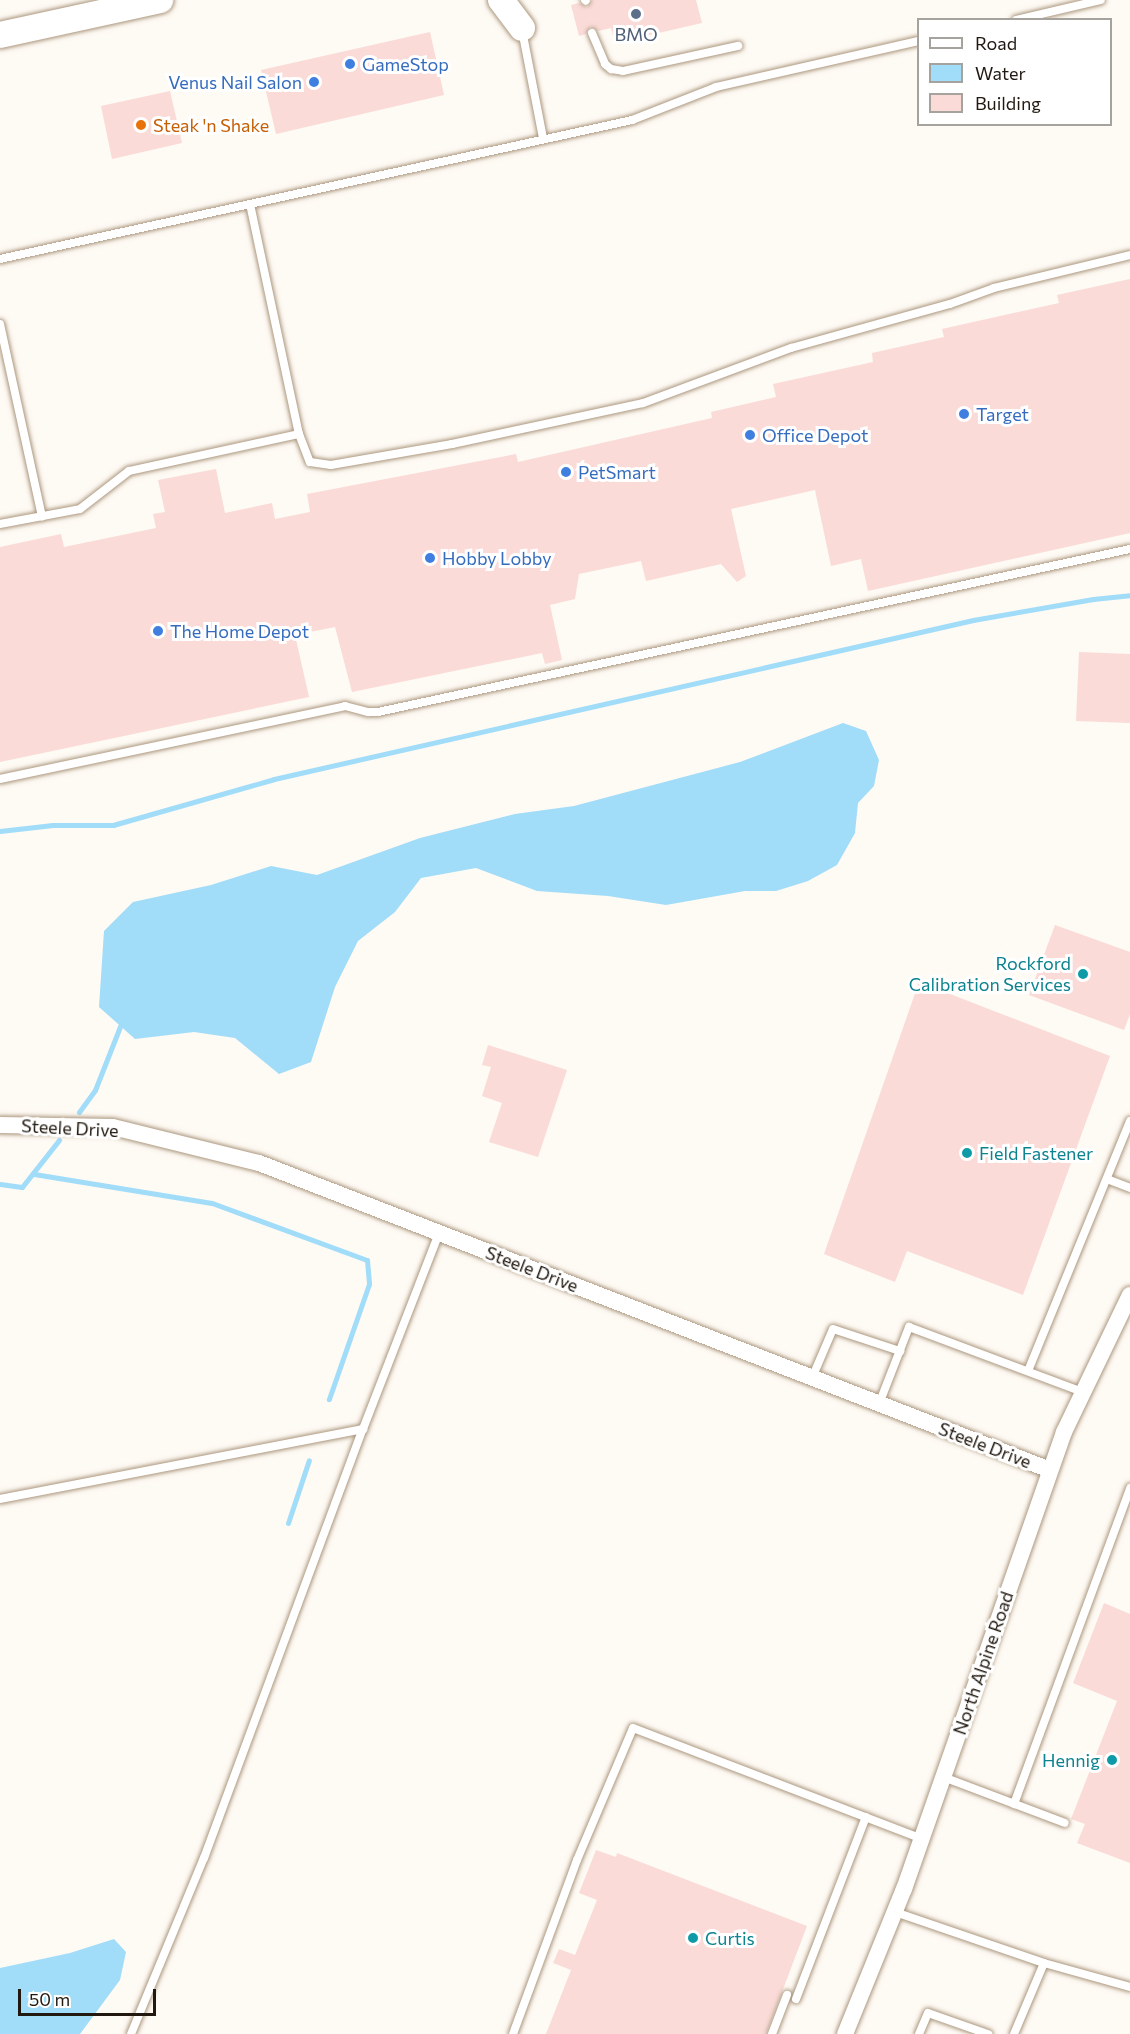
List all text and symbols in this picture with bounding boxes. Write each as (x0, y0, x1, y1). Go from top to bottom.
marker: BMO (629, 7, 643, 21)
legend (917, 18, 1112, 126)
place label: BMO (614, 23, 658, 45)
text: Road (975, 32, 1017, 54)
place label: GameStop (362, 53, 449, 75)
marker: GameStop (343, 57, 357, 71)
text: Water (975, 62, 1026, 84)
place label: Venus Nail Salon (168, 71, 302, 93)
marker: Venus Nail Salon (307, 75, 321, 89)
text: Building (975, 92, 1041, 114)
place label: Steak 'n Shake (153, 114, 269, 136)
marker: Steak 'n Shake (134, 118, 148, 132)
place label: Target (976, 403, 1029, 425)
marker: Target (957, 407, 971, 421)
place label: Office Depot (762, 424, 868, 446)
marker: Office Depot (743, 428, 757, 442)
place label: PetSmart (578, 461, 656, 483)
marker: PetSmart (559, 465, 573, 479)
place label: Hobby Lobby (442, 547, 552, 569)
marker: Hobby Lobby (423, 551, 437, 565)
place label: The Home Depot (170, 620, 309, 642)
marker: The Home Depot (151, 624, 165, 638)
place label: Rockford Calibration Services (909, 953, 1071, 996)
marker: Rockford Calibration Services (1076, 967, 1090, 981)
street label: Steele Drive (21, 1115, 119, 1141)
place label: Field Fastener (979, 1142, 1093, 1164)
marker: Field Fastener (960, 1146, 974, 1160)
street label: Steele Drive (483, 1241, 581, 1297)
street label: Steele Drive (936, 1417, 1034, 1473)
street label: North Alpine Road (948, 1588, 1018, 1738)
place label: Hennig (1042, 1749, 1100, 1771)
marker: Hennig (1105, 1753, 1119, 1767)
place label: Curtis (705, 1927, 755, 1949)
marker: Curtis (686, 1931, 700, 1945)
scale bar (21, 1977, 159, 2015)
text: 50 m (29, 1988, 70, 2010)

